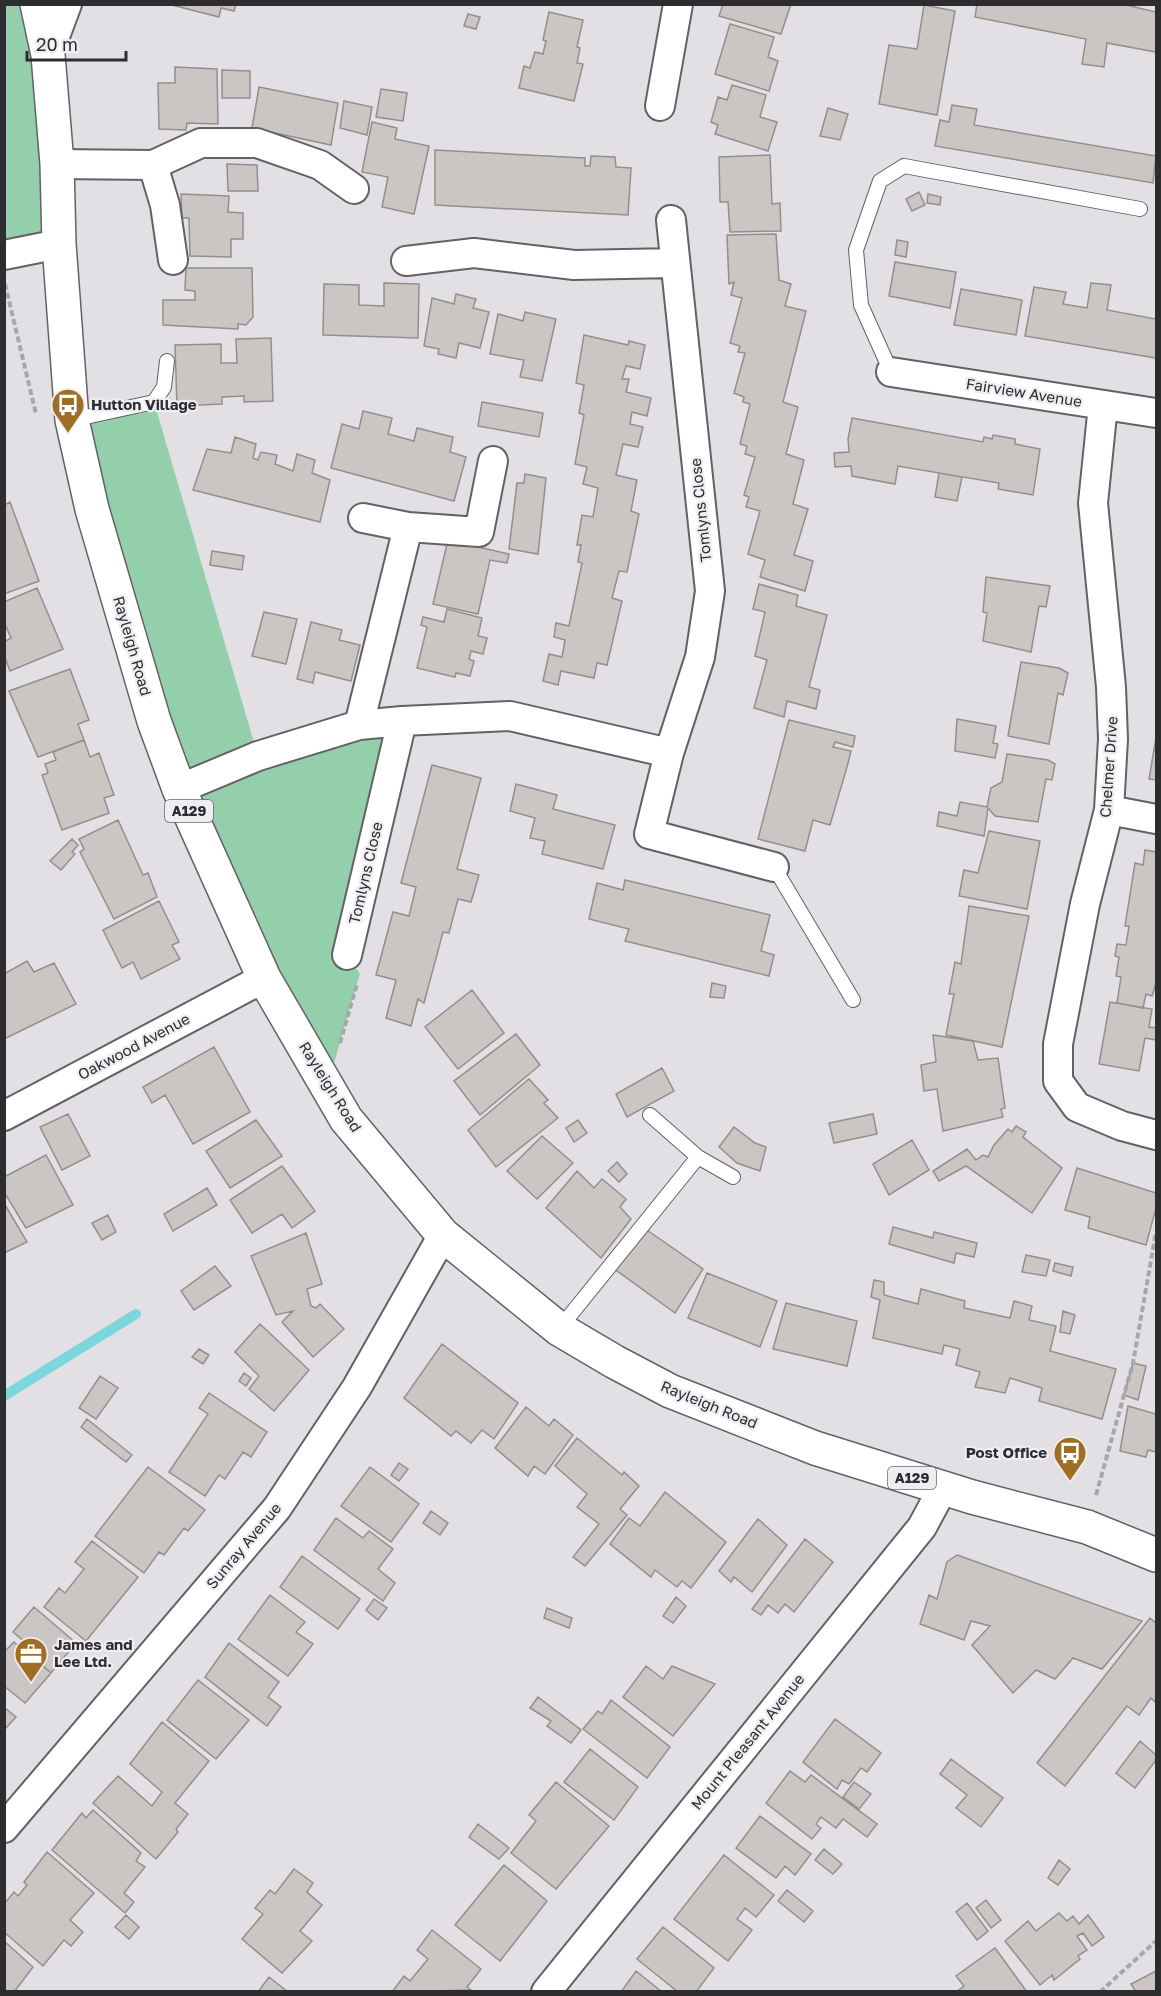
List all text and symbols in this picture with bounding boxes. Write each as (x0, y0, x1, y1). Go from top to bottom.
scale bar (27, 24, 126, 62)
text: 20 m (36, 33, 78, 55)
street label: Fairview Avenue (965, 374, 1084, 410)
bus stop icon: Hutton Village (50, 387, 86, 434)
place label: Hutton Village (91, 395, 197, 413)
street label: Tomlyns Close (686, 457, 714, 563)
street label: Rayleigh Road (110, 594, 156, 698)
street label: Chelmer Drive (1095, 715, 1121, 818)
road number: A129 (165, 800, 213, 822)
street label: Tomlyns Close (344, 820, 386, 926)
street label: Oakwood Avenue (75, 1009, 193, 1083)
street label: Rayleigh Road (296, 1038, 366, 1135)
street label: Rayleigh Road (658, 1376, 760, 1432)
bus stop icon: Post Office (1052, 1435, 1088, 1482)
place label: Post Office (966, 1443, 1047, 1461)
road number: A129 (888, 1467, 936, 1489)
street label: Sunray Avenue (202, 1498, 285, 1592)
place label: James and Lee Ltd. (54, 1635, 132, 1670)
office icon: James and Lee Ltd. (13, 1636, 49, 1683)
street label: Mount Pleasant Avenue (687, 1670, 808, 1813)

